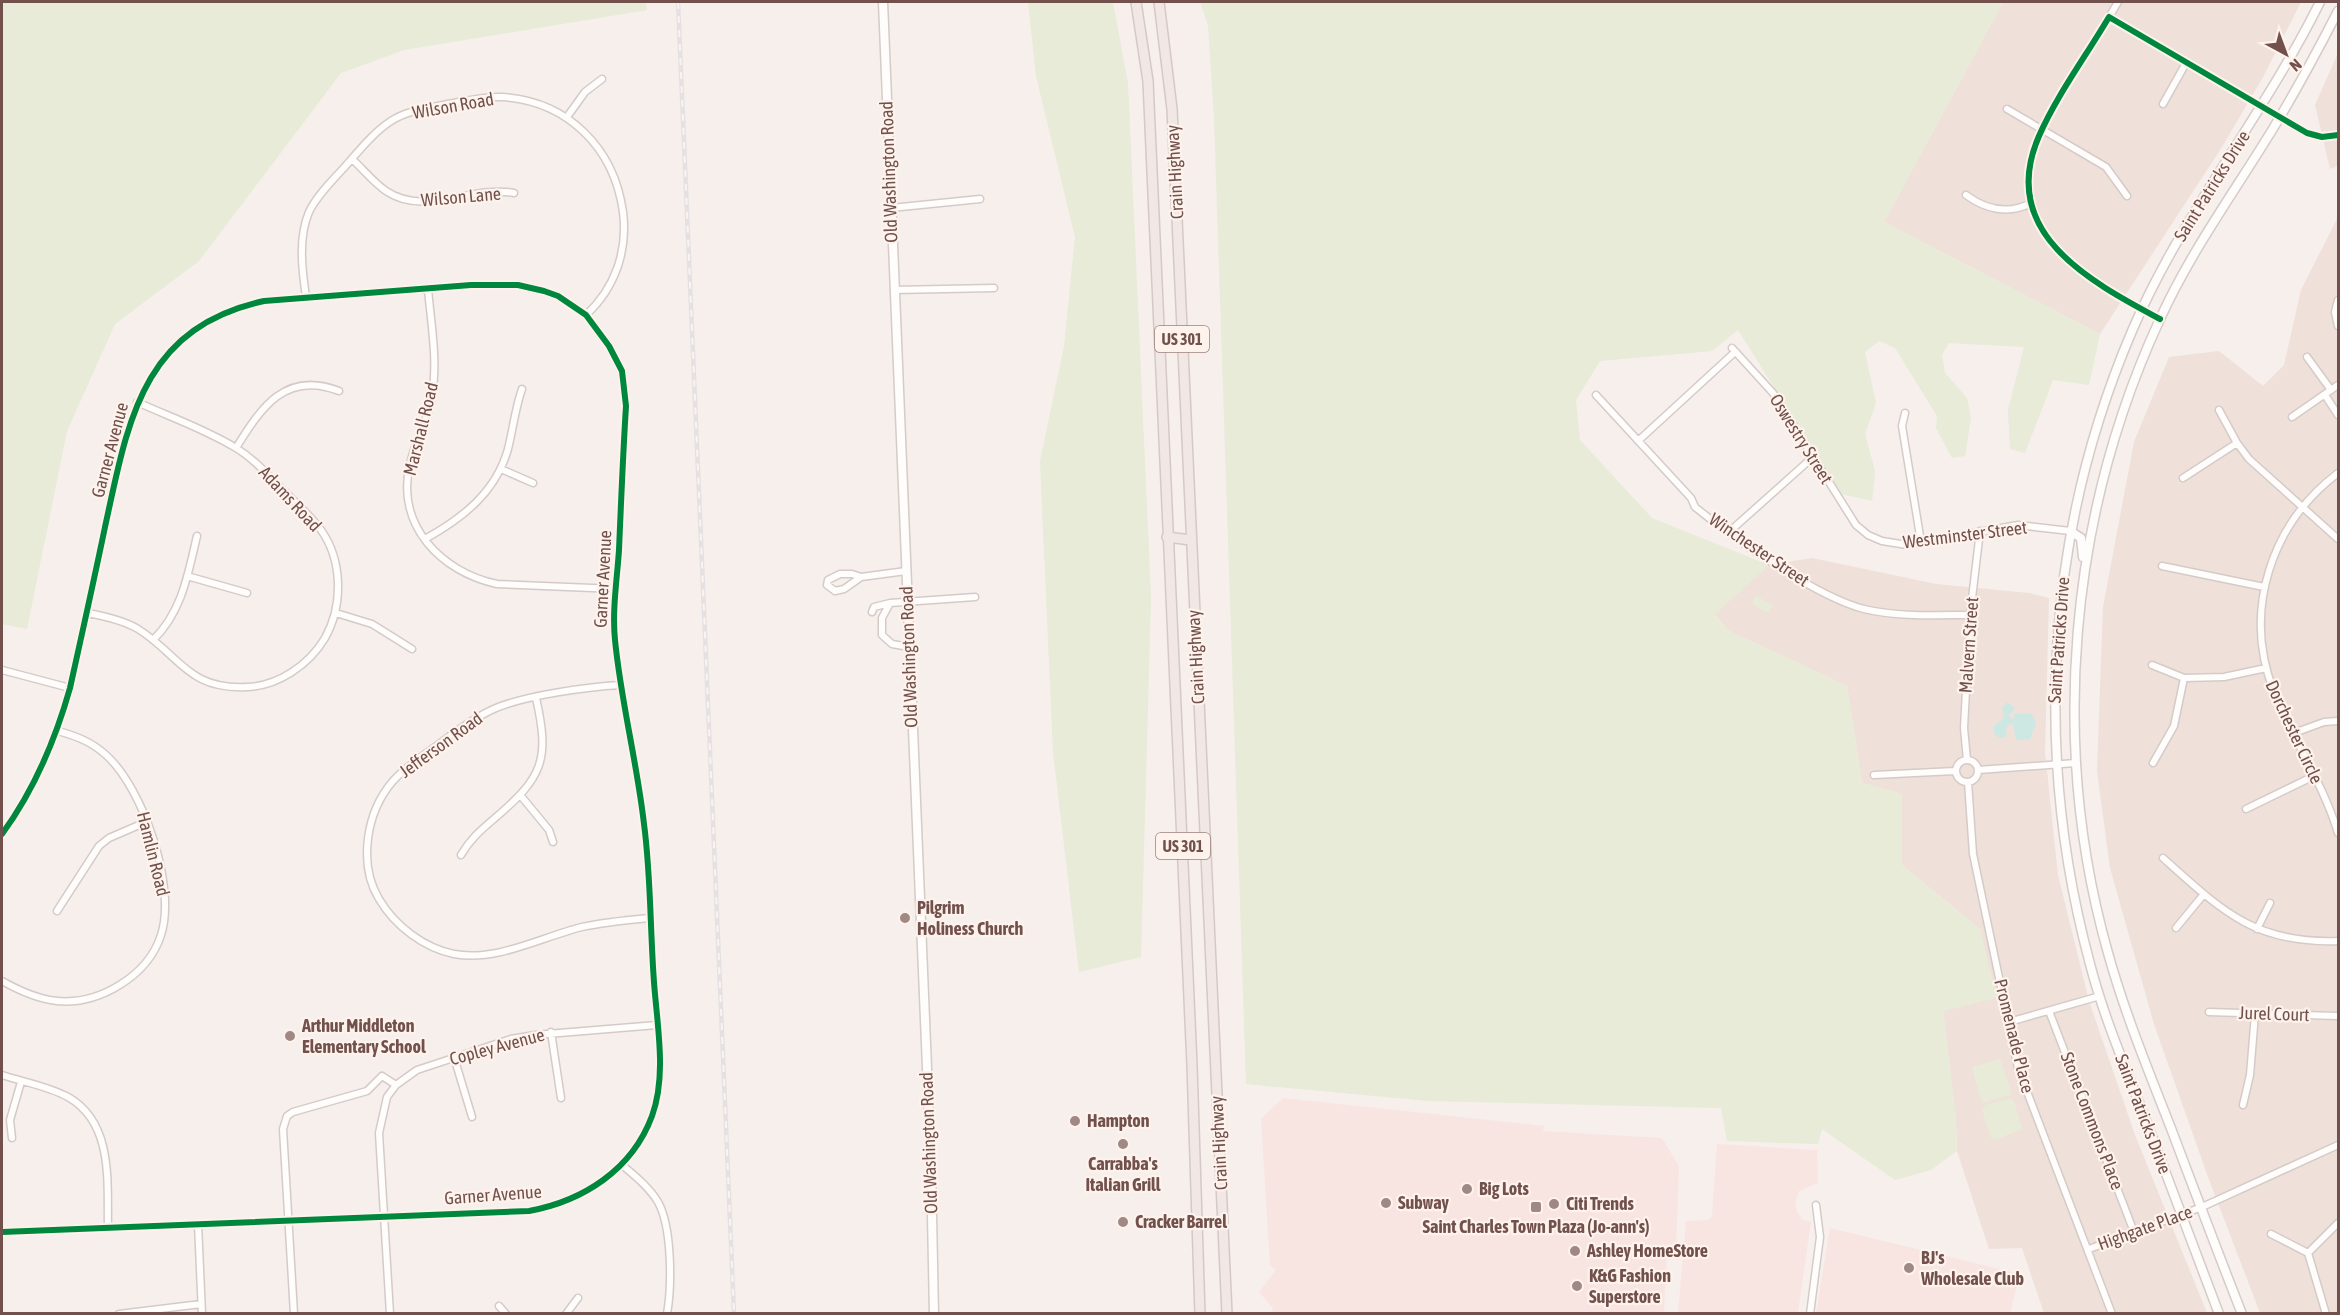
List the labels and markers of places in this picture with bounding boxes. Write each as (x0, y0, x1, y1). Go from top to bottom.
place label: Pilgrim Holiness Church (917, 897, 1023, 939)
marker: Pilgrim Holiness Church (898, 911, 912, 925)
place label: Arthur Middleton Elementary School (301, 1015, 426, 1057)
marker: Arthur Middleton Elementary School (283, 1029, 297, 1043)
place label: Hampton (1087, 1110, 1150, 1131)
marker: Hampton (1068, 1114, 1082, 1128)
marker: Carrabba's Italian Grill (1116, 1137, 1130, 1151)
place label: Carrabba's Italian Grill (1085, 1153, 1161, 1195)
place label: Big Lots (1479, 1178, 1529, 1199)
marker: Big Lots (1460, 1182, 1474, 1196)
place label: Subway (1398, 1192, 1450, 1213)
place label: Citi Trends (1566, 1193, 1635, 1214)
marker: Subway (1379, 1196, 1393, 1210)
marker: Citi Trends (1547, 1197, 1561, 1211)
marker: Saint Charles Town Plaza (Jo-ann's) (1529, 1200, 1543, 1214)
place label: Cracker Barrel (1135, 1211, 1227, 1232)
marker: Cracker Barrel (1116, 1215, 1130, 1229)
place label: Saint Charles Town Plaza (Jo-ann's) (1423, 1216, 1650, 1237)
place label: Ashley HomeStore (1586, 1240, 1708, 1261)
marker: Ashley HomeStore (1568, 1244, 1582, 1258)
place label: BJ's Wholesale Club (1920, 1247, 2024, 1289)
marker: BJ's Wholesale Club (1902, 1261, 1916, 1275)
place label: K&G Fashion Superstore (1589, 1265, 1671, 1307)
marker: K&G Fashion Superstore (1570, 1279, 1584, 1293)

